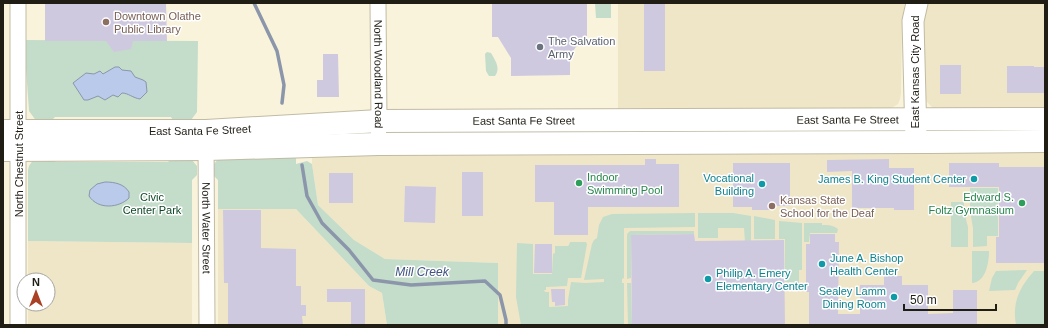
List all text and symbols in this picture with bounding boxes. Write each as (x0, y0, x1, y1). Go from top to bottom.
place label: Downtown Olathe Public Library (114, 10, 201, 35)
street label: East Kansas City Road (909, 15, 921, 129)
marker: Downtown Olathe Public Library (101, 17, 111, 27)
street label: North Woodland Road (372, 20, 385, 129)
place label: The Salvation Army (548, 35, 615, 60)
marker: The Salvation Army (535, 42, 545, 52)
street label: North Chestnut Street (13, 111, 25, 217)
street label: East Santa Fe Street (797, 113, 899, 126)
street label: East Santa Fe Street (473, 114, 575, 127)
street label: East Santa Fe Street (149, 122, 251, 137)
place label: Indoor Swimming Pool (587, 171, 663, 196)
place label: Vocational Building (703, 172, 754, 197)
place label: James B. King Student Center (818, 173, 966, 185)
marker: James B. King Student Center (969, 174, 979, 184)
marker: Indoor Swimming Pool (574, 178, 584, 188)
marker: Vocational Building (757, 179, 767, 189)
street label: North Water Street (200, 182, 213, 274)
park label: Civic Center Park (123, 191, 182, 216)
place label: Edward S. Foltz Gymnasium (928, 191, 1014, 216)
place label: Kansas State School for the Deaf (780, 194, 875, 219)
marker: Edward S. Foltz Gymnasium (1017, 198, 1027, 208)
marker: Kansas State School for the Deaf (767, 201, 777, 211)
place label: June A. Bishop Health Center (830, 252, 903, 277)
marker: June A. Bishop Health Center (817, 259, 827, 269)
water label: Mill Creek (395, 265, 450, 279)
place label: Philip A. Emery Elementary Center (716, 267, 808, 292)
north arrow (16, 272, 56, 312)
marker: Philip A. Emery Elementary Center (703, 274, 713, 284)
text: N (32, 276, 40, 288)
place label: Sealey Lamm Dining Room (819, 285, 886, 310)
scale bar (904, 286, 996, 312)
marker: Sealey Lamm Dining Room (889, 292, 899, 302)
text: 50 m (910, 293, 937, 307)

